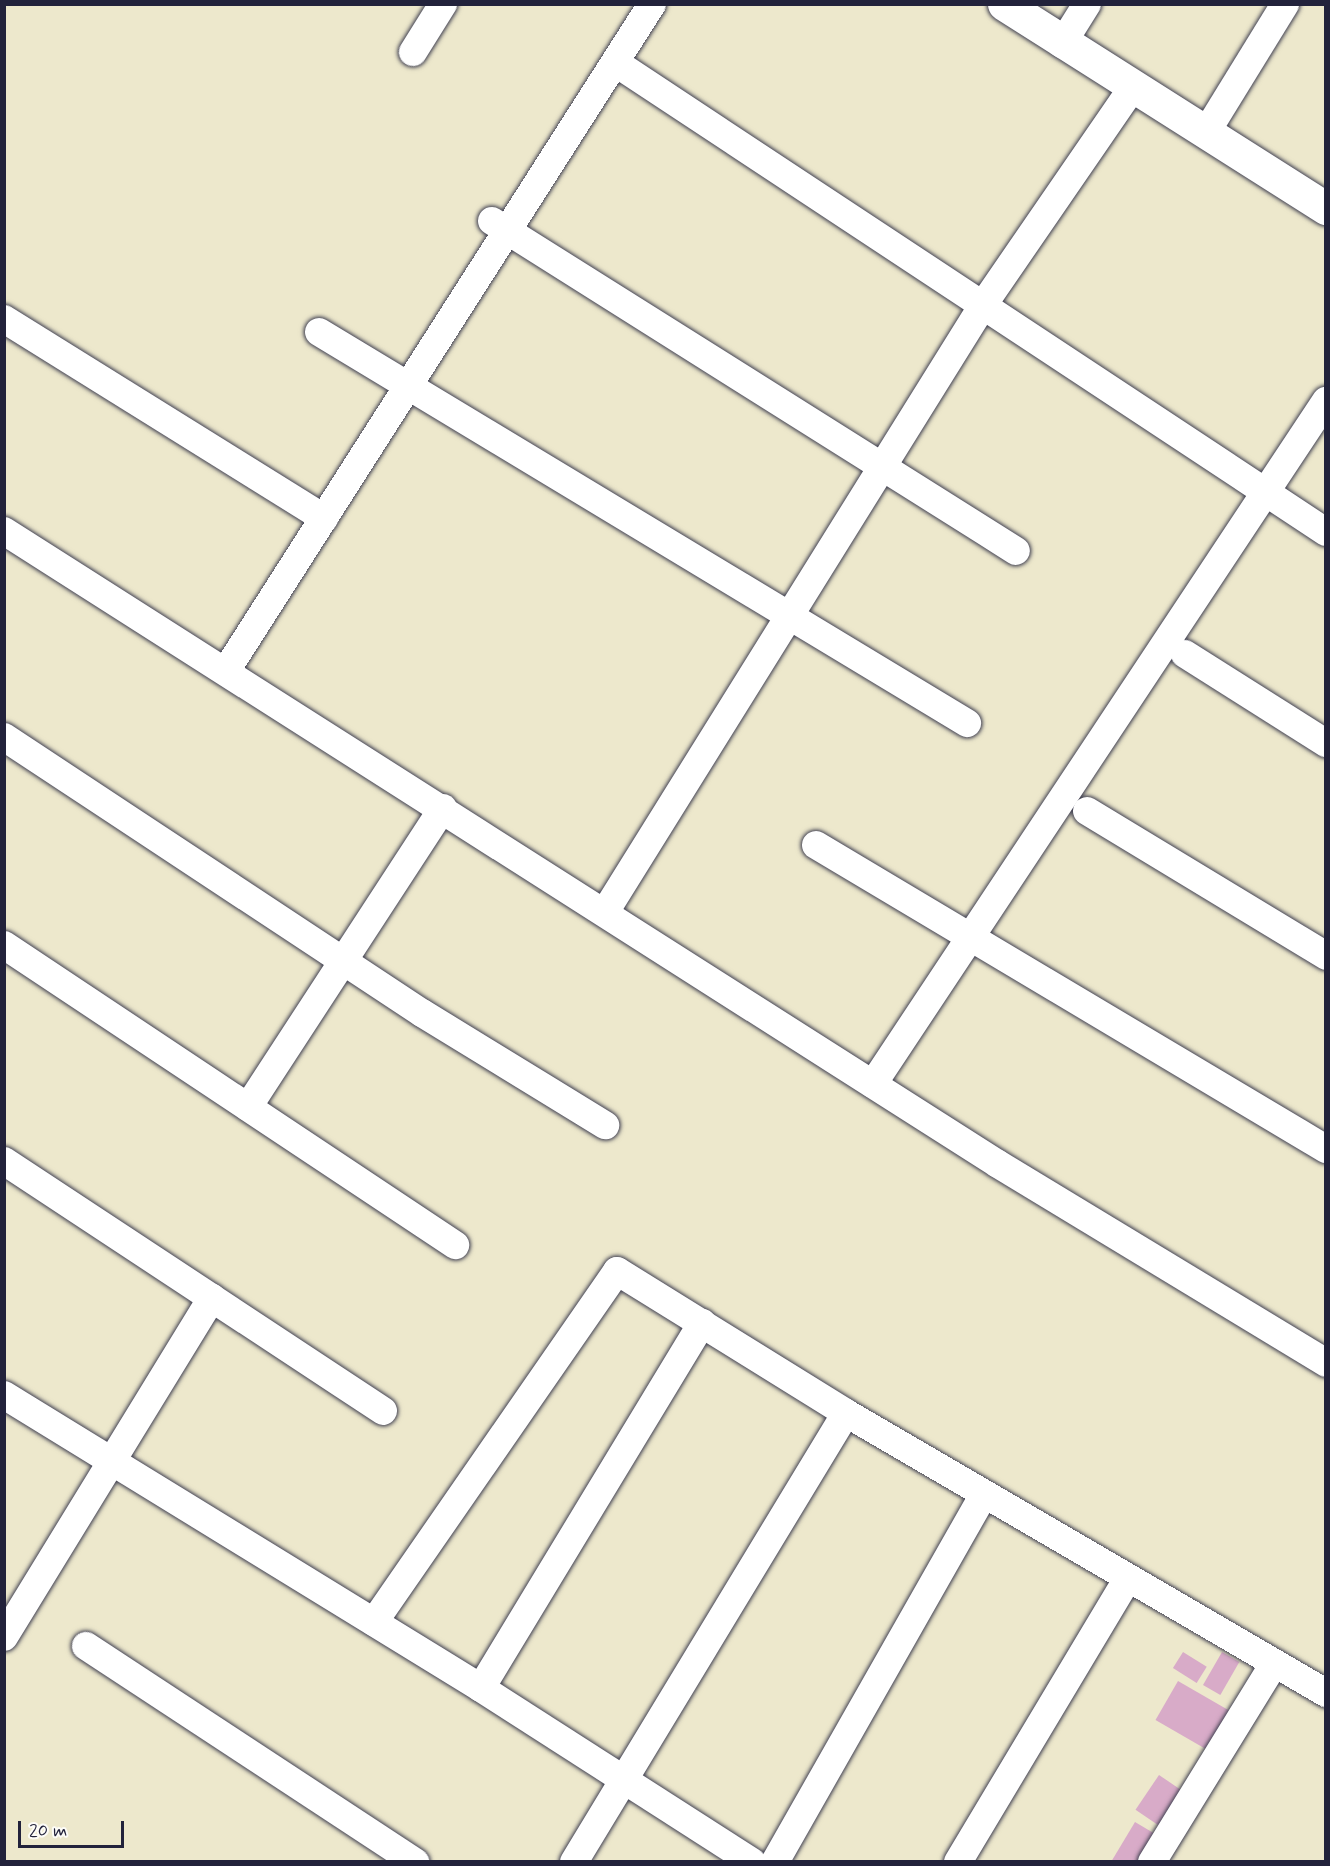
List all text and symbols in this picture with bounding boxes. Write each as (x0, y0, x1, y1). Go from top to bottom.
scale bar (21, 1809, 128, 1847)
text: 20 m (29, 1819, 67, 1843)

